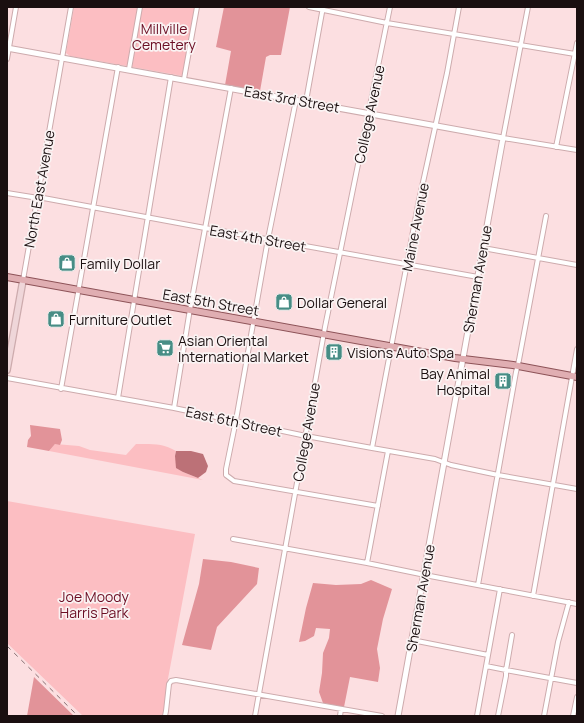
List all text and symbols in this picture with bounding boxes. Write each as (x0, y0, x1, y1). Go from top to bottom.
park label: Millville Cemetery (132, 19, 197, 54)
street label: College Avenue (349, 63, 389, 165)
street label: East 3rd Street (243, 81, 341, 117)
street label: North East Avenue (19, 129, 59, 249)
street label: Maine Avenue (397, 181, 433, 273)
street label: East 4th Street (208, 220, 308, 256)
street label: Sherman Avenue (458, 224, 496, 334)
shop icon: Family Dollar (57, 253, 77, 273)
place label: Family Dollar (80, 254, 160, 273)
street label: East 5th Street (161, 284, 261, 320)
shop icon: Dollar General (274, 292, 294, 312)
place label: Dollar General (297, 293, 387, 312)
shop icon: Furniture Outlet (46, 309, 66, 329)
place label: Furniture Outlet (69, 310, 172, 329)
place label: Asian Oriental International Market (178, 331, 309, 366)
supermarket icon: Asian Oriental International Market (155, 338, 175, 358)
building icon: Visions Auto Spa (324, 342, 344, 362)
place label: Visions Auto Spa (347, 343, 454, 362)
place label: Bay Animal Hospital (421, 364, 490, 399)
building icon: Bay Animal Hospital (493, 371, 513, 391)
street label: College Avenue (288, 381, 324, 483)
street label: East 6th Street (184, 402, 284, 441)
street label: Sherman Avenue (401, 543, 439, 653)
park label: Joe Moody Harris Park (59, 587, 129, 622)

